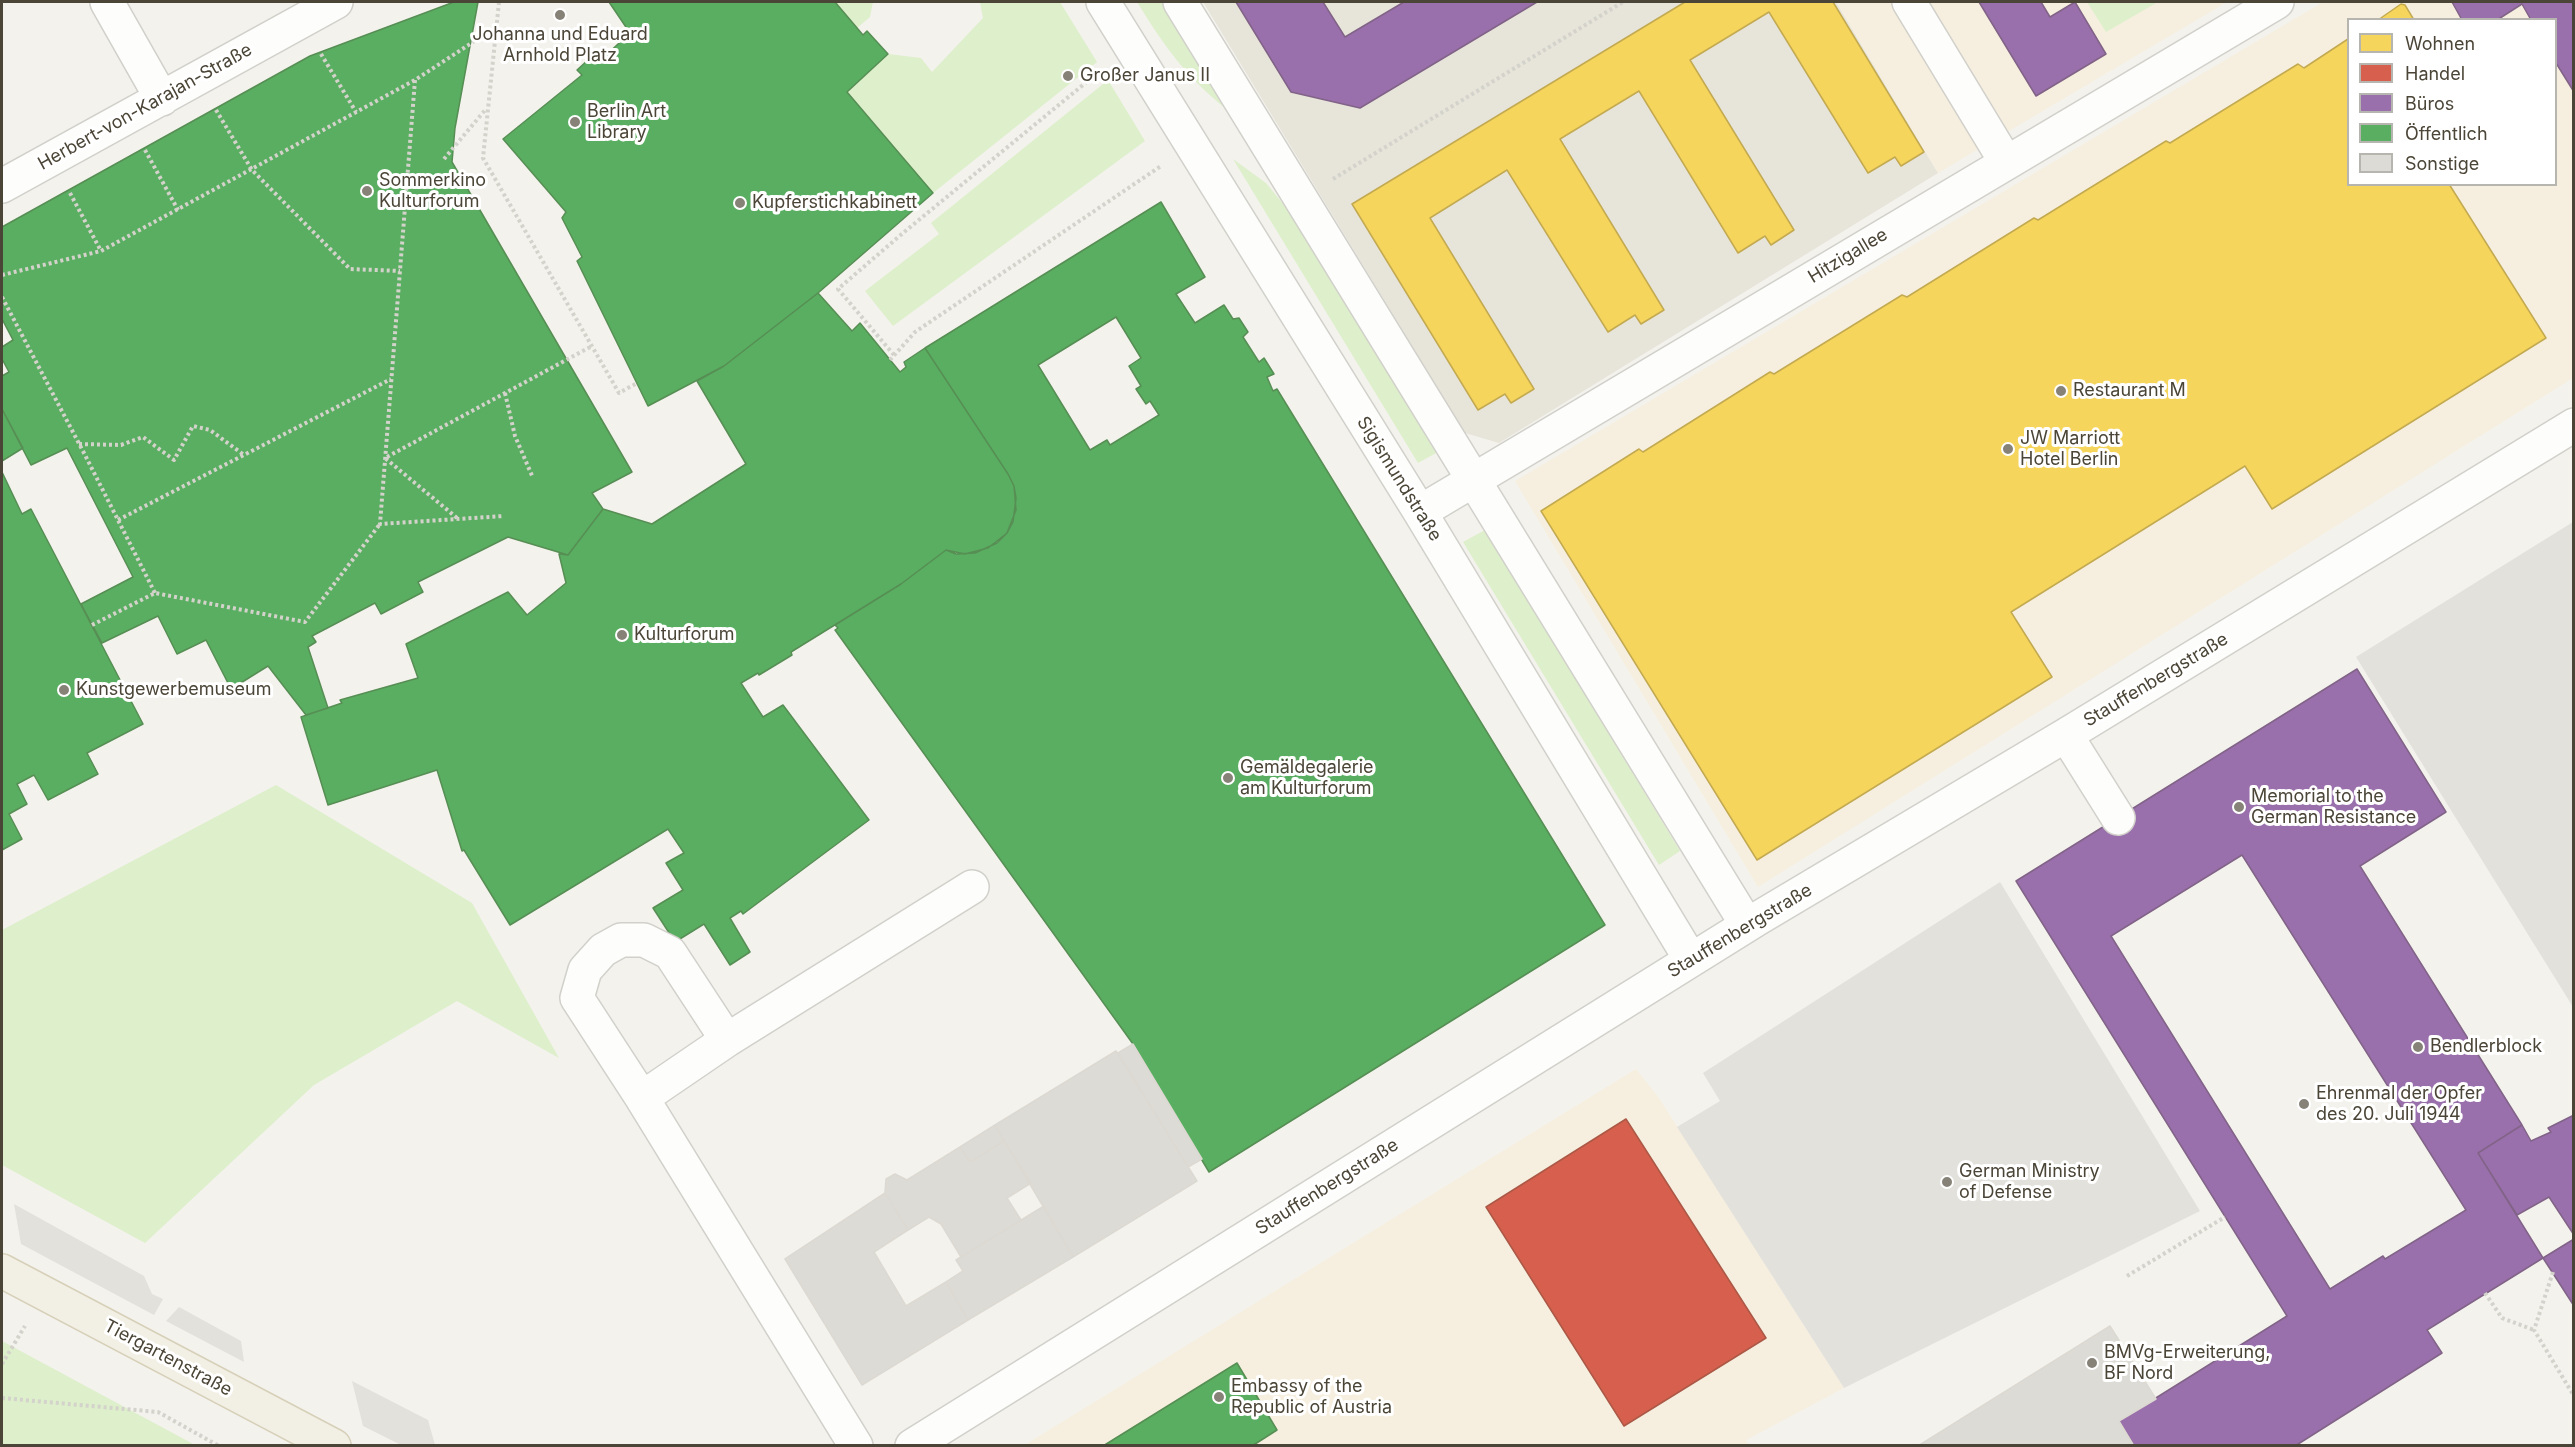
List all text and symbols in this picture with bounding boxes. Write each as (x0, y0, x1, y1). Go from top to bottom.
marker: Johanna und Eduard Arnhold Platz (553, 8, 567, 22)
legend (2347, 18, 2557, 186)
place label: Johanna und Eduard Arnhold Platz (472, 24, 648, 66)
text: Wohnen (2405, 33, 2475, 54)
street label: Herbert-von-Karajan-Straße (34, 39, 256, 175)
text: Handel (2405, 63, 2465, 84)
place label: Großer Janus II (1080, 65, 1210, 87)
marker: Großer Janus II (1061, 69, 1075, 83)
text: Büros (2405, 93, 2454, 114)
place label: Berlin Art Library (587, 101, 666, 144)
marker: Berlin Art Library (568, 115, 582, 129)
text: Öffentlich (2405, 123, 2488, 144)
text: Sonstige (2405, 153, 2479, 174)
place label: Sommerkino Kulturforum (379, 170, 486, 213)
marker: Sommerkino Kulturforum (360, 184, 374, 198)
place label: Kupferstichkabinett (752, 192, 917, 214)
marker: Kupferstichkabinett (733, 196, 747, 210)
street label: Hitzigallee (1804, 224, 1892, 288)
place label: Restaurant M (2073, 380, 2186, 402)
marker: Restaurant M (2054, 384, 2068, 398)
street label: Sigismundstraße (1352, 413, 1446, 545)
place label: JW Marriott Hotel Berlin (2020, 428, 2120, 470)
marker: JW Marriott Hotel Berlin (2001, 442, 2015, 456)
place label: Kulturforum (634, 624, 734, 646)
marker: Kulturforum (615, 628, 629, 642)
street label: Stauffenbergstraße (2080, 628, 2232, 732)
place label: Kunstgewerbemuseum (76, 679, 271, 701)
marker: Kunstgewerbemuseum (57, 683, 71, 697)
place label: Gemäldegalerie am Kulturforum (1240, 757, 1374, 800)
marker: Gemäldegalerie am Kulturforum (1221, 771, 1235, 785)
place label: Memorial to the German Resistance (2251, 786, 2416, 828)
marker: Memorial to the German Resistance (2232, 800, 2246, 814)
street label: Stauffenbergstraße (1664, 879, 1816, 983)
place label: Bendlerblock (2430, 1036, 2542, 1058)
marker: Bendlerblock (2411, 1040, 2425, 1054)
place label: Ehrenmal der Opfer des 20. Juli 1944 (2316, 1083, 2482, 1126)
marker: Ehrenmal der Opfer des 20. Juli 1944 (2297, 1097, 2311, 1111)
street label: Stauffenbergstraße (1252, 1134, 1402, 1240)
place label: German Ministry of Defense (1959, 1161, 2100, 1204)
marker: German Ministry of Defense (1940, 1175, 1954, 1189)
street label: Tiergartenstraße (100, 1315, 236, 1401)
place label: BMVg-Erweiterung, BF Nord (2104, 1342, 2270, 1384)
marker: BMVg-Erweiterung, BF Nord (2085, 1356, 2099, 1370)
place label: Embassy of the Republic of Austria (1231, 1376, 1392, 1418)
marker: Embassy of the Republic of Austria (1212, 1390, 1226, 1404)

